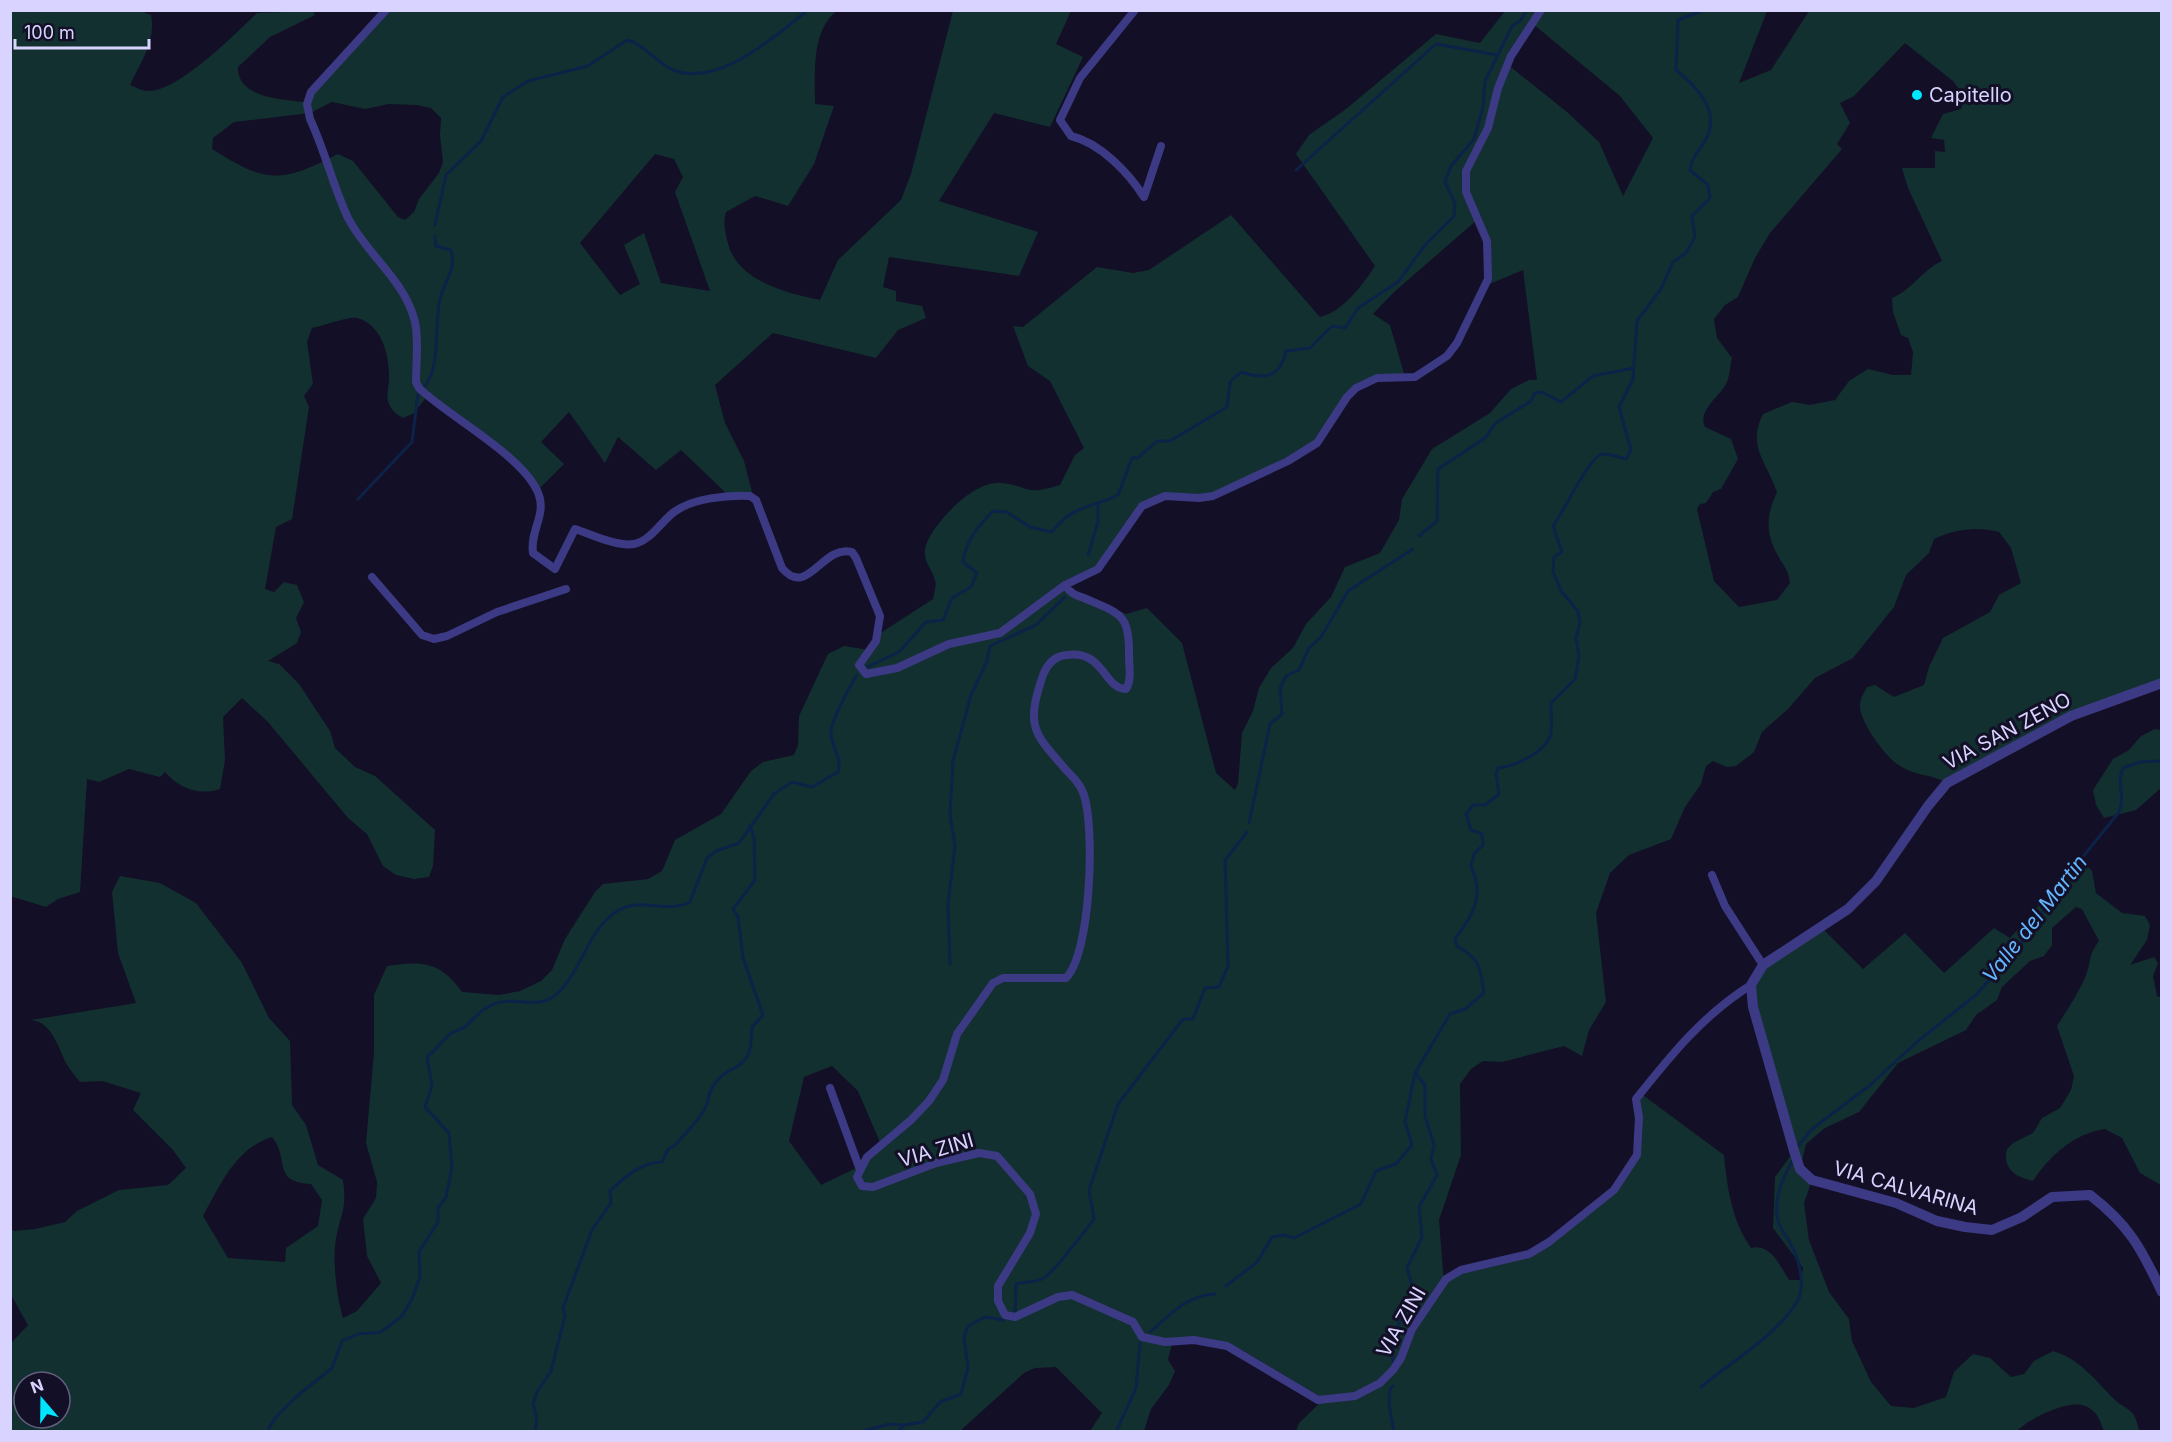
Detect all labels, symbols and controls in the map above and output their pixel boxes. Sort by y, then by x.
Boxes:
scale bar [15,12,148,50]
text: 100 m [24,22,75,43]
place label: Capitello [1929,83,2012,107]
marker: Capitello [1910,88,1924,102]
street label: VIA SAN ZENO [1939,687,2075,775]
water label: Valle del Martin [1977,850,2092,987]
street label: VIA ZINI [896,1128,976,1172]
street label: VIA CALVARINA [1831,1156,1982,1220]
street label: VIA ZINI [1371,1283,1431,1361]
north arrow [12,1370,72,1430]
text: N [28,1374,46,1397]

